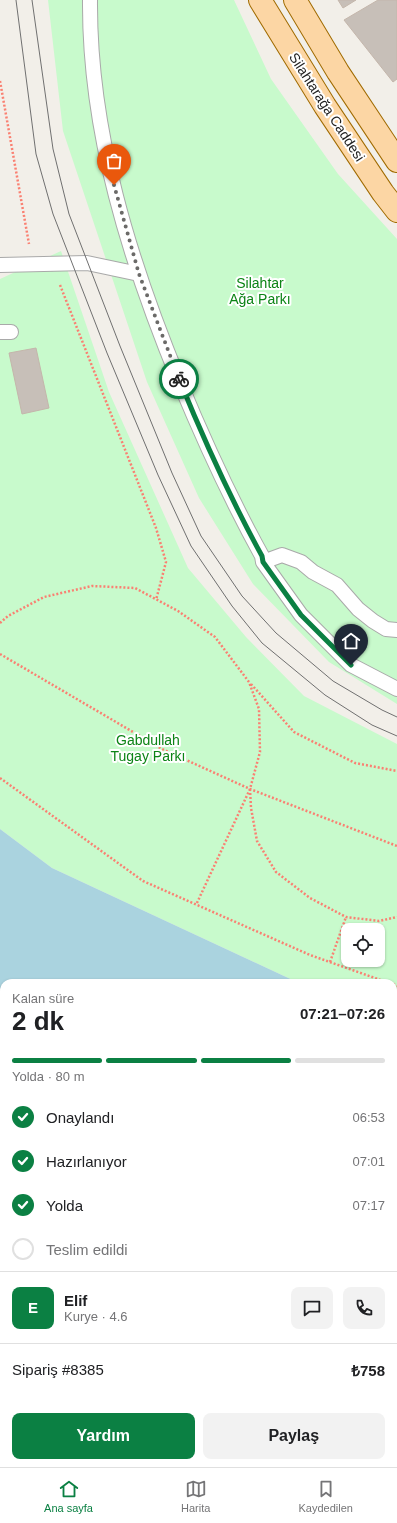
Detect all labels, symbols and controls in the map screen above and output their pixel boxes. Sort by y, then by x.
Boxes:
street label: Silahtarağa Caddesi [286,50,368,164]
pin [97,144,131,185]
icon: bag [103,150,125,172]
park label: Silahtar Ağa Parkı [229,275,291,307]
courier [159,359,199,399]
icon: bike [168,368,190,390]
pin [334,624,368,665]
icon: home [340,630,362,652]
park label: Gabdullah Tugay Parkı [111,732,185,764]
map controls [341,923,385,967]
button: locate [341,923,385,967]
text: Kalan süre [12,991,74,1006]
text: 07:21–07:26 [300,1005,385,1022]
text: 2 dk [12,1006,64,1036]
text: Yolda · 80 m [12,1069,85,1084]
icon: check [12,1106,34,1128]
text: Onaylandı [46,1109,114,1126]
text: 06:53 [352,1110,385,1125]
icon: check [12,1150,34,1172]
text: Hazırlanıyor [46,1153,127,1170]
text: 07:01 [352,1154,385,1169]
icon: check [12,1194,34,1216]
text: Yolda [46,1197,83,1214]
text: 07:17 [352,1198,385,1213]
text: Teslim edildi [46,1241,128,1258]
button: chat [291,1287,333,1329]
button: phone [343,1287,385,1329]
text: Elif [64,1292,87,1309]
text: E [28,1299,38,1316]
text: Kurye · 4.6 [64,1309,128,1324]
text: Sipariş #8385 [12,1361,104,1378]
text: ₺758 [351,1362,385,1379]
button: Yardım [12,1413,195,1459]
button: Paylaş [203,1413,385,1459]
tab: Ana sayfa [44,1478,93,1514]
tab: Harita [181,1478,210,1514]
tab: Kaydedilen [299,1478,353,1514]

